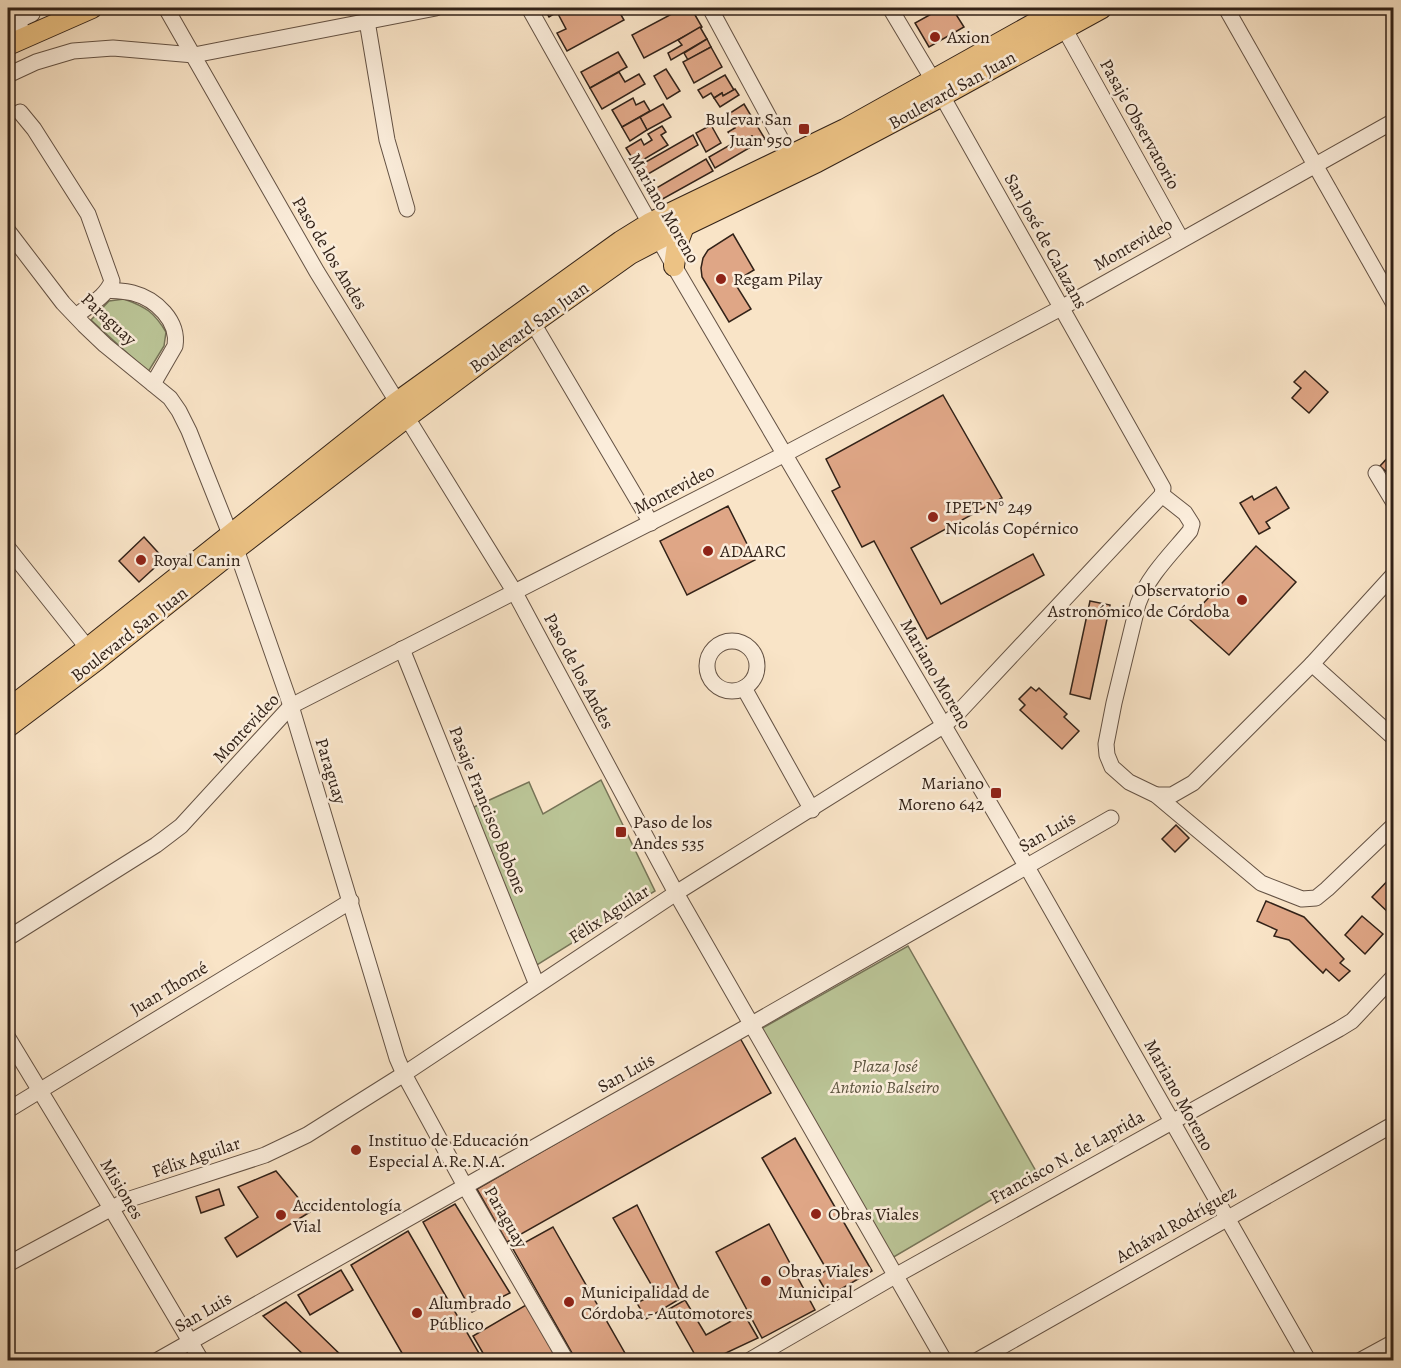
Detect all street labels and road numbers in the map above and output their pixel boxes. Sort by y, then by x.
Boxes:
street label: Boulevard San Juan [884,45,1020,135]
street label: Pasaje Observatorio [1094,54,1186,194]
street label: Mariano Moreno [623,148,705,268]
street label: San José de Calazans [999,169,1093,313]
street label: Paso de los Andes [287,192,373,314]
street label: Montevideo [1089,212,1177,276]
street label: Boulevard San Juan [464,275,594,378]
street label: Paraguay [76,287,143,352]
street label: Montevideo [630,458,718,520]
street label: Boulevard San Juan [66,581,192,687]
street label: Paso de los Andes [538,609,620,733]
street label: Mariano Moreno [895,614,977,734]
street label: Montevideo [207,688,285,768]
street label: Pasaje Francisco Bobone [443,723,533,897]
street label: Paraguay [310,735,353,808]
street label: San Luis [1014,806,1080,858]
street label: Félix Aguilar [564,879,654,949]
street label: Juan Thomé [126,955,212,1021]
street label: Mariano Moreno [1139,1035,1219,1155]
street label: San Luis [593,1047,659,1099]
street label: Francisco N. de Laprida [985,1104,1149,1209]
street label: Félix Aguilar [149,1131,244,1183]
street label: Misiones [95,1154,149,1224]
street label: Achával Rodríguez [1110,1180,1241,1269]
street label: Paraguay [479,1182,534,1253]
street label: San Luis [170,1286,236,1338]

